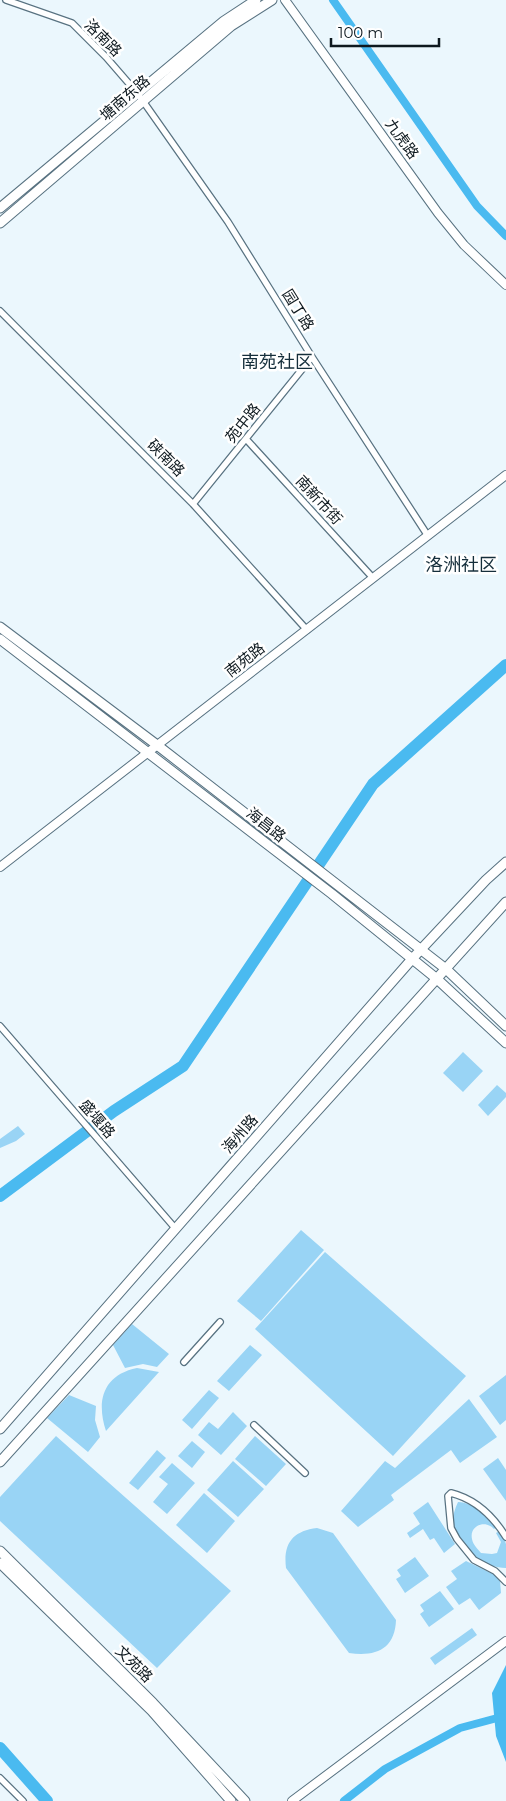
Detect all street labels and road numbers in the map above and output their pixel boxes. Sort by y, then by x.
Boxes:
street label: 洛南路 [81,15,126,60]
street label: 塘南东路 [96,71,154,124]
street label: 九虎路 [381,115,423,162]
street label: 园丁路 [278,286,318,334]
street label: 苑中路 [221,399,264,446]
street label: 硖南路 [144,435,189,480]
street label: 南新市街 [292,471,347,528]
street label: 南苑路 [221,638,268,681]
street label: 海昌路 [243,803,290,846]
street label: 盛堰路 [75,1095,119,1142]
street label: 海州路 [218,1110,262,1157]
street label: 文苑路 [112,1641,157,1686]

